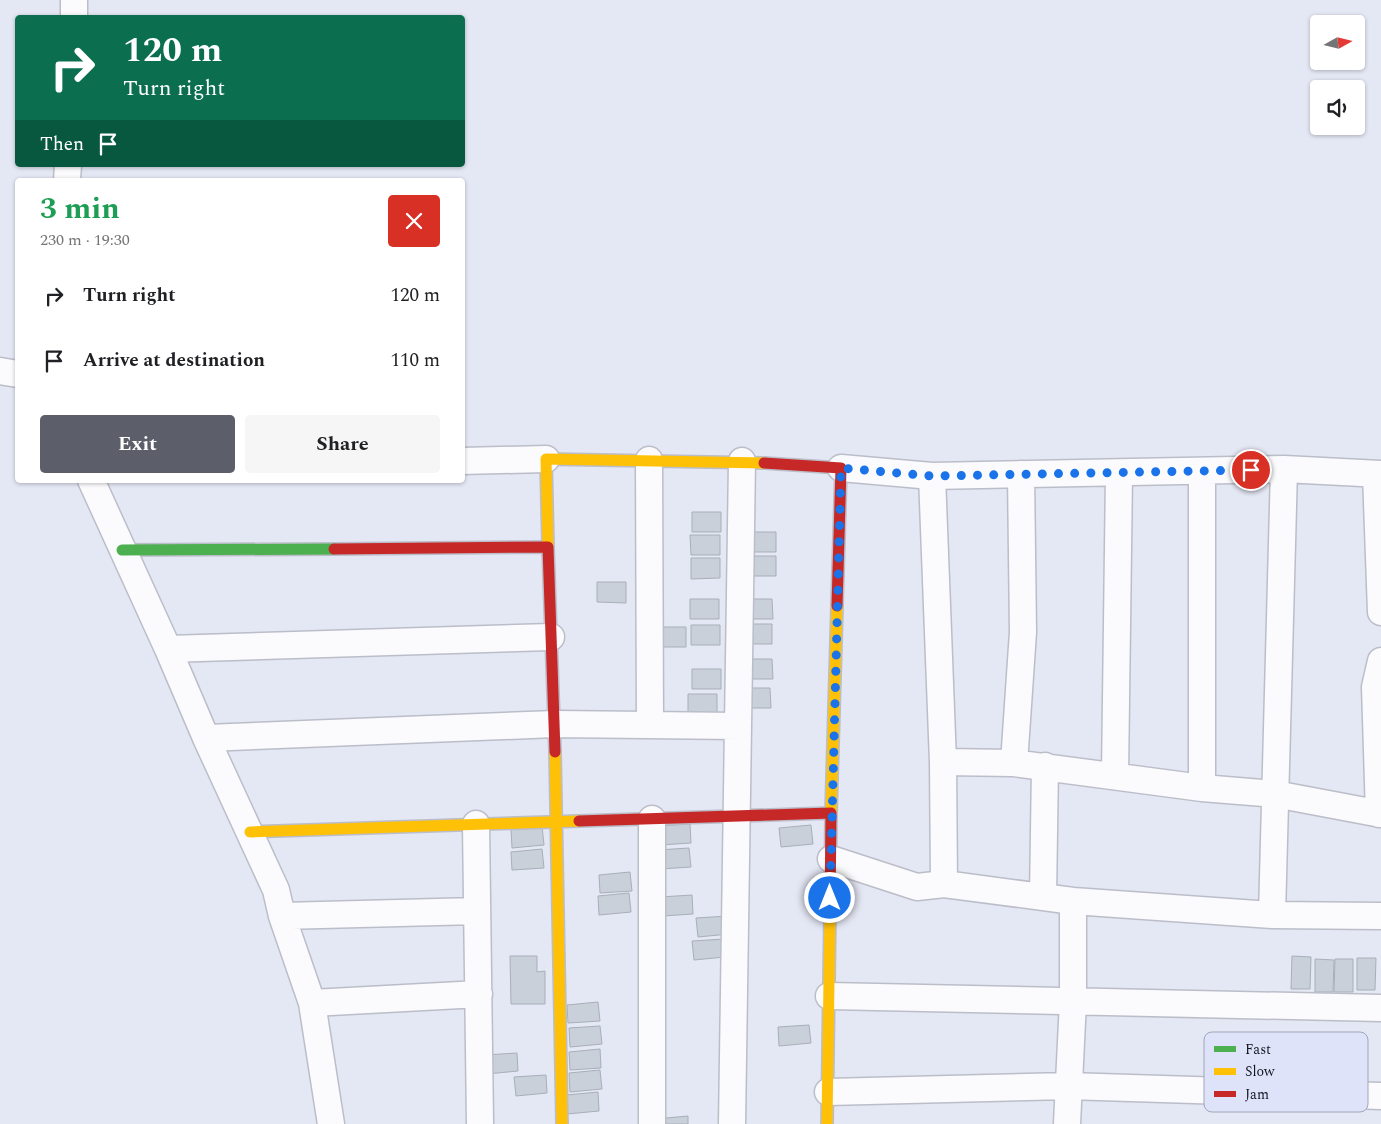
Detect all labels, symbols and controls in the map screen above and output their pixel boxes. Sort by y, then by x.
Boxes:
north arrow [1310,15,1365,70]
map controls [1310,15,1365,135]
text: 120 m [123,24,222,77]
icon: right [40,35,105,100]
text: Turn right [123,72,225,105]
button: sound [1310,80,1365,135]
text: Then [40,130,84,159]
icon: arrive [94,130,122,158]
text: 3 min [40,186,120,232]
button: close [388,195,440,247]
text: 230 m · 19:30 [40,228,130,252]
text: Turn right [83,281,176,310]
text: 120 m [390,281,440,310]
icon: right [40,282,68,310]
text: Arrive at destination [83,346,265,375]
text: 110 m [390,346,440,375]
icon: arrive [40,347,68,375]
button: Exit [40,415,235,473]
button: Share [245,415,440,473]
pin [1230,449,1272,491]
icon: arrive [1237,456,1265,484]
position arrow [803,871,855,923]
legend [1204,1032,1368,1112]
text: Fast [1245,1039,1271,1060]
text: Slow [1245,1061,1275,1082]
text: Jam [1245,1084,1269,1105]

